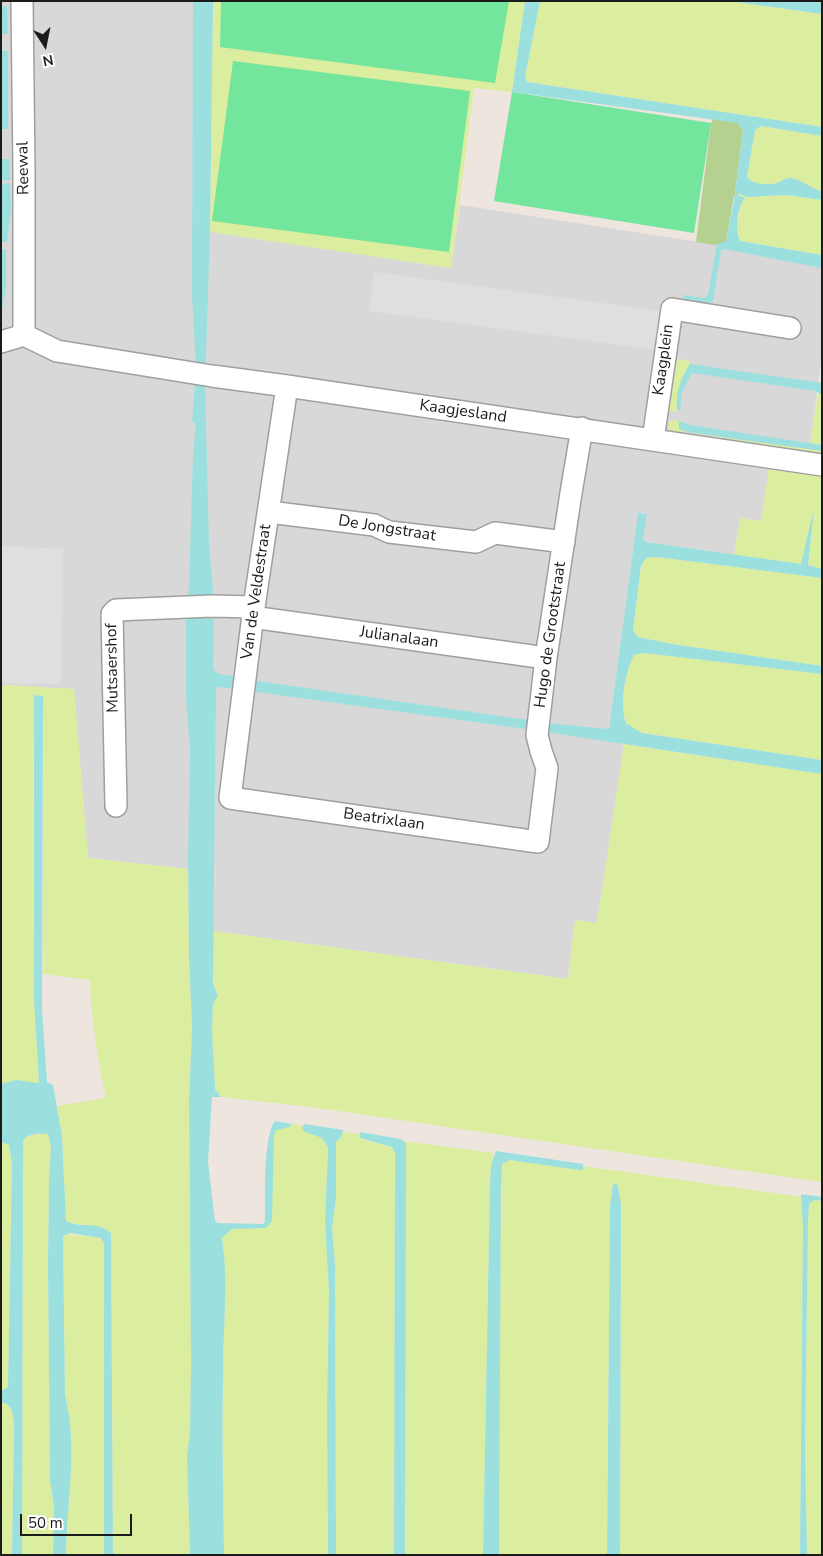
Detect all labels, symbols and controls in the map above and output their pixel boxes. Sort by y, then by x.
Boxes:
north arrow [20,20,70,70]
text: N [41,50,55,71]
street label: Reewal [14,141,34,195]
street label: Kaagplein [650,323,678,397]
street label: Kaagjesland [418,396,508,428]
street label: De Jongstraat [337,512,437,546]
street label: Van de Veldestraat [238,523,276,661]
street label: Hugo de Grootstraat [531,561,571,709]
street label: Mutsaershof [103,623,123,713]
street label: Julianalaan [358,623,440,653]
street label: Beatrixlaan [342,805,426,835]
scale bar [22,1504,135,1536]
text: 50 m [28,1513,63,1533]

